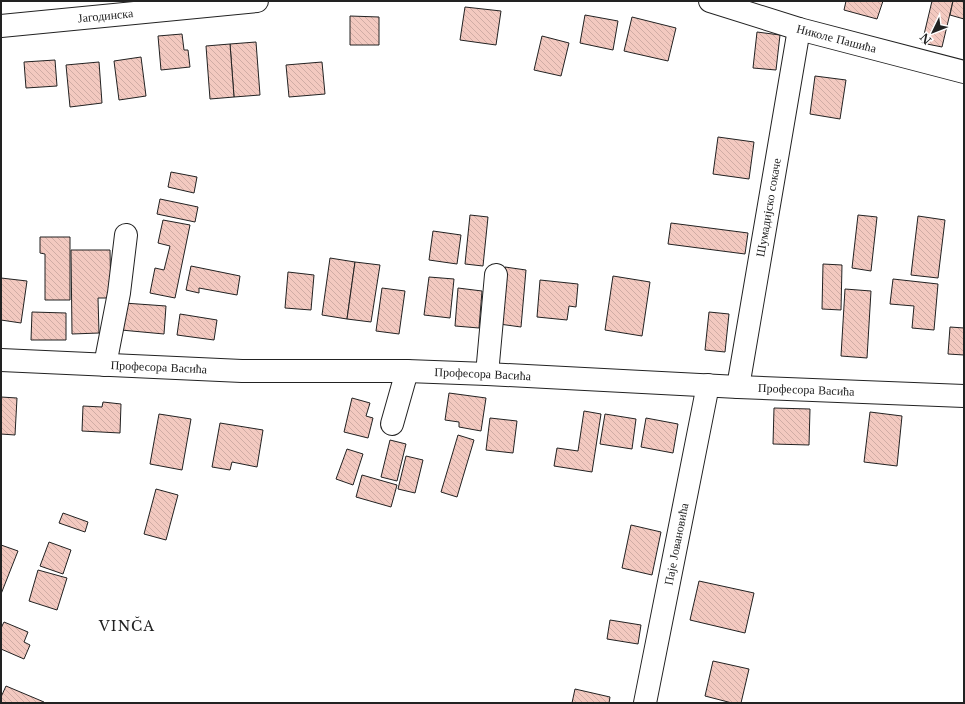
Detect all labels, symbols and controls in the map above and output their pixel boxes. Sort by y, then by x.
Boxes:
street label: Јагодинска [77,5,134,25]
north arrow [913,12,953,52]
street label: Николе Пашића [795,21,879,56]
text: N [917,30,934,47]
street label: Шумадијско сокаче [752,157,784,258]
street label: Професора Васића [110,357,208,376]
street label: Професора Васића [434,364,532,383]
street label: Професора Васића [758,380,856,399]
street label: Паје Јовановића [661,501,692,586]
district label: VINČA [98,616,155,635]

